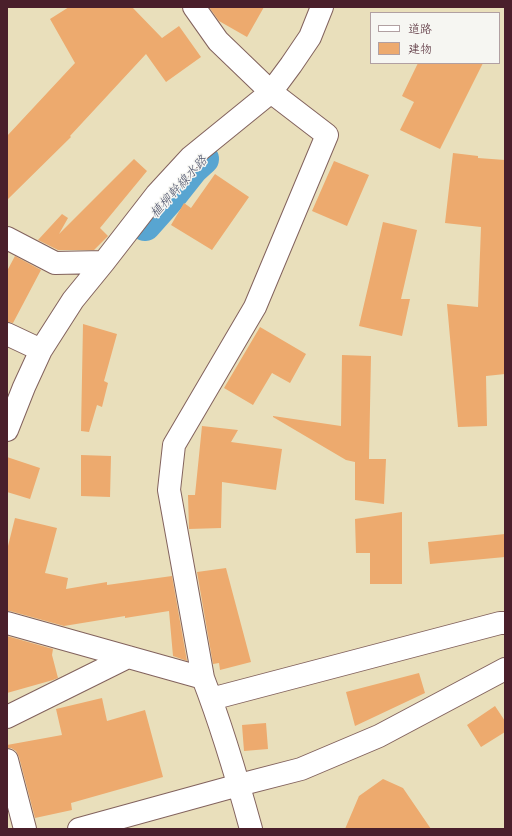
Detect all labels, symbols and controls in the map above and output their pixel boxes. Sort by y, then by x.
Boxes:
legend [370,12,500,64]
text: 道路 [408,19,432,37]
text: 建物 [408,39,432,57]
water label: 植柳幹線水路 [147,153,211,221]

